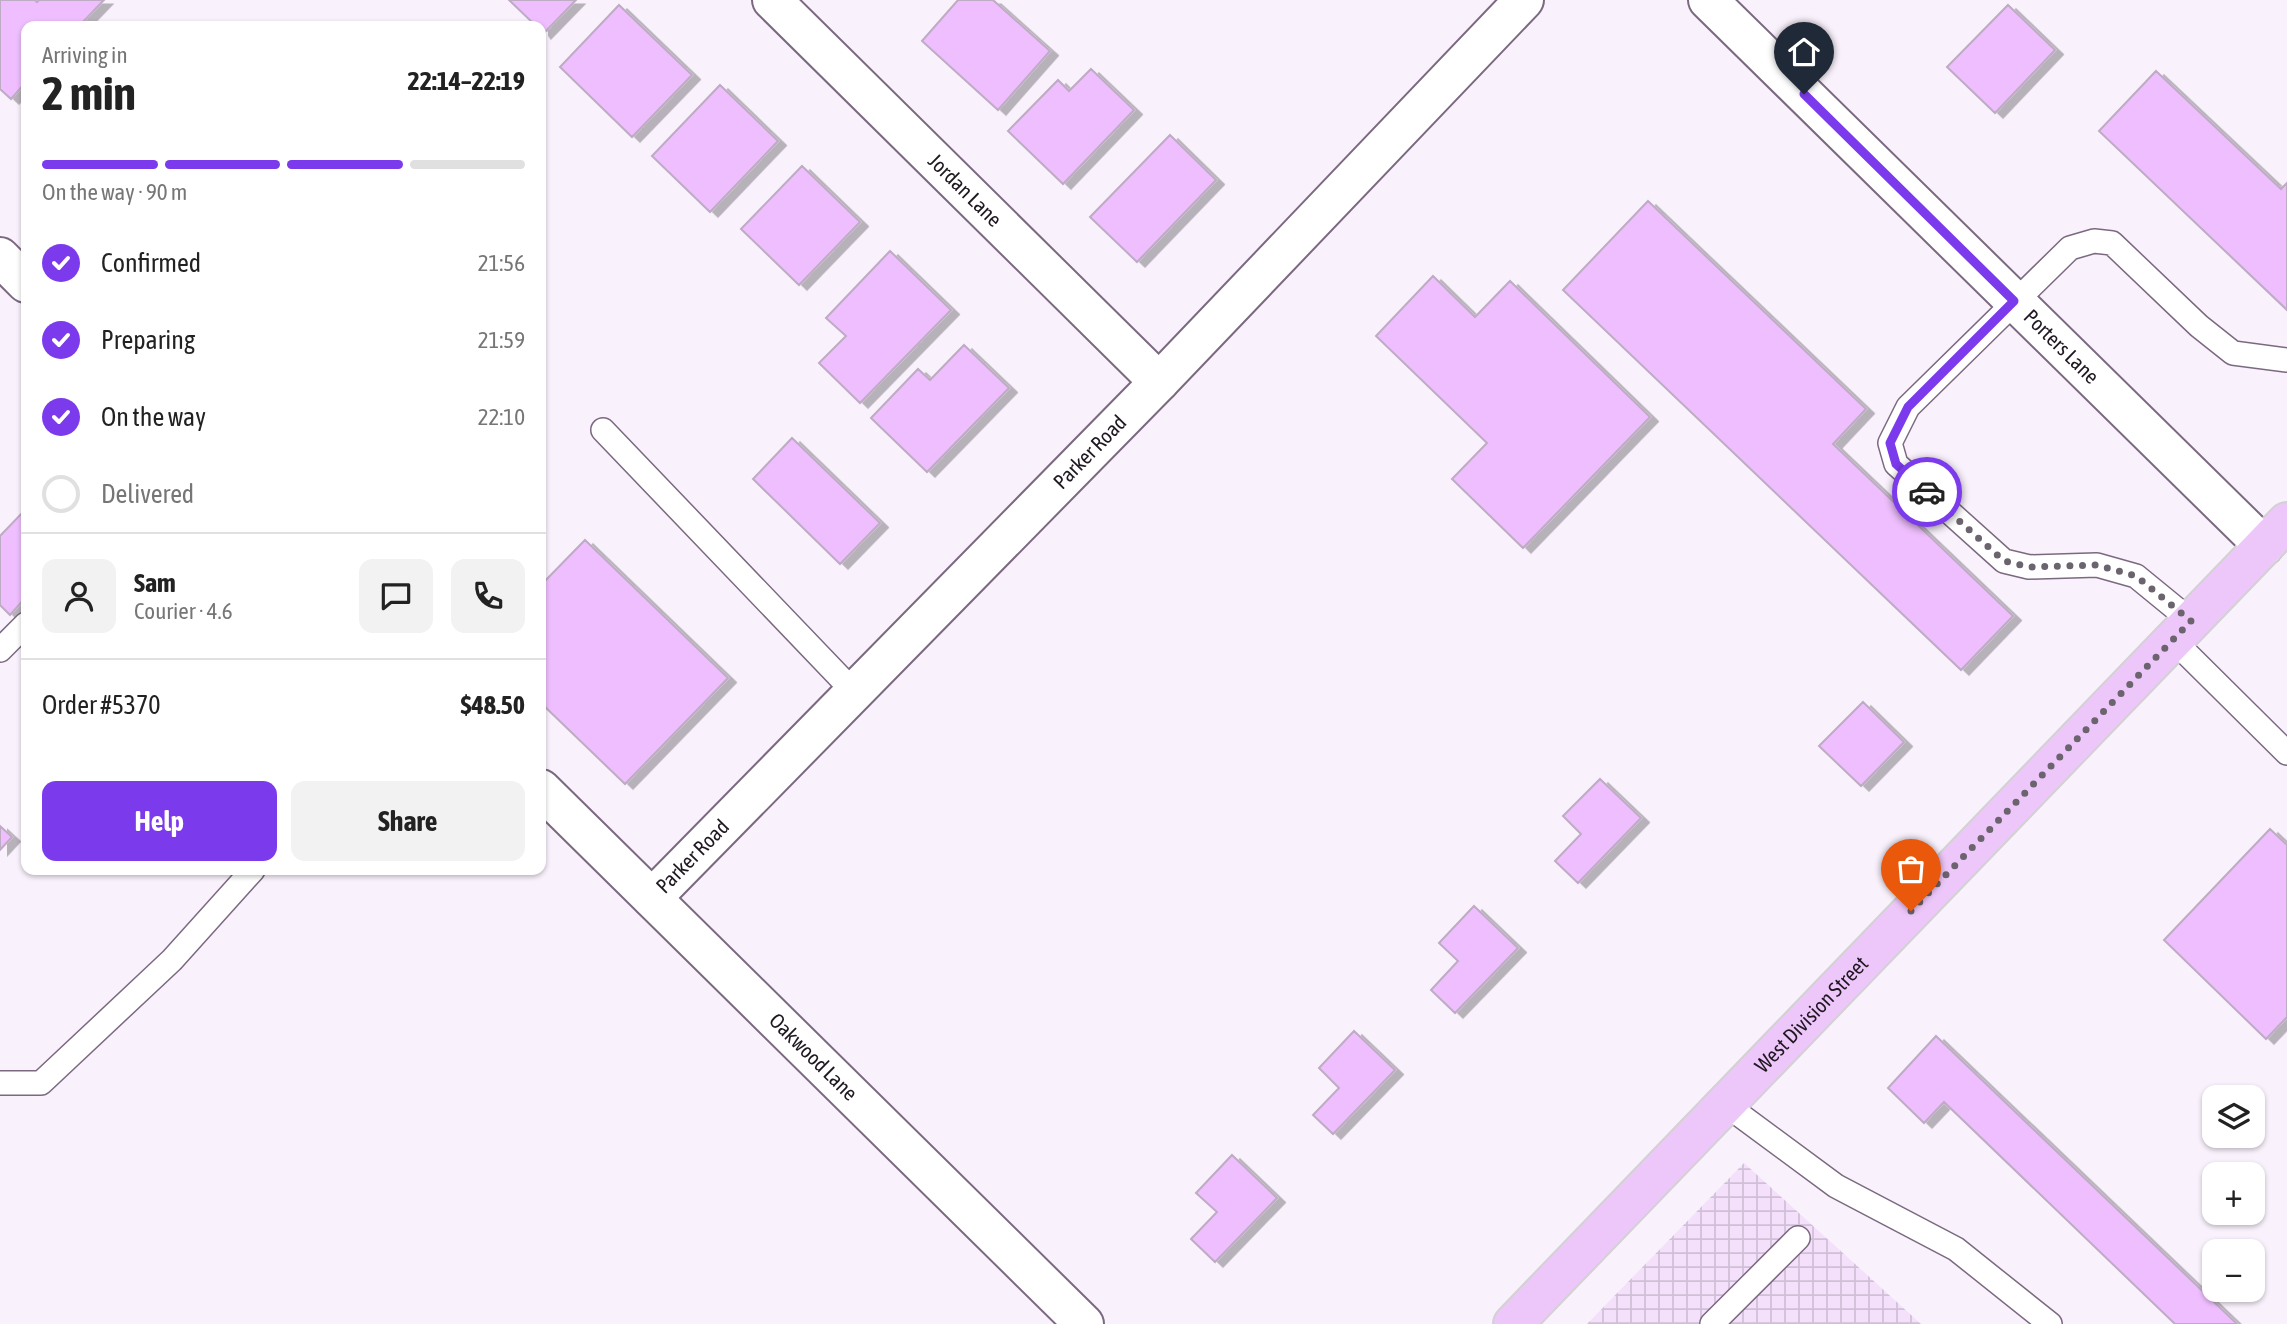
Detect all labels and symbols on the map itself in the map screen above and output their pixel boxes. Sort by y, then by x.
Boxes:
pin [1774,22,1834,94]
street label: Jordan Lane [924,148,1007,231]
street label: Porters Lane [2019,304,2104,388]
street label: Parker Road [1048,410,1131,493]
courier [1892,457,1962,527]
street label: Parker Road [651,814,733,898]
pin [1881,839,1941,911]
street label: West Division Street [1749,951,1872,1077]
street label: Oakwood Lane [765,1008,863,1105]

